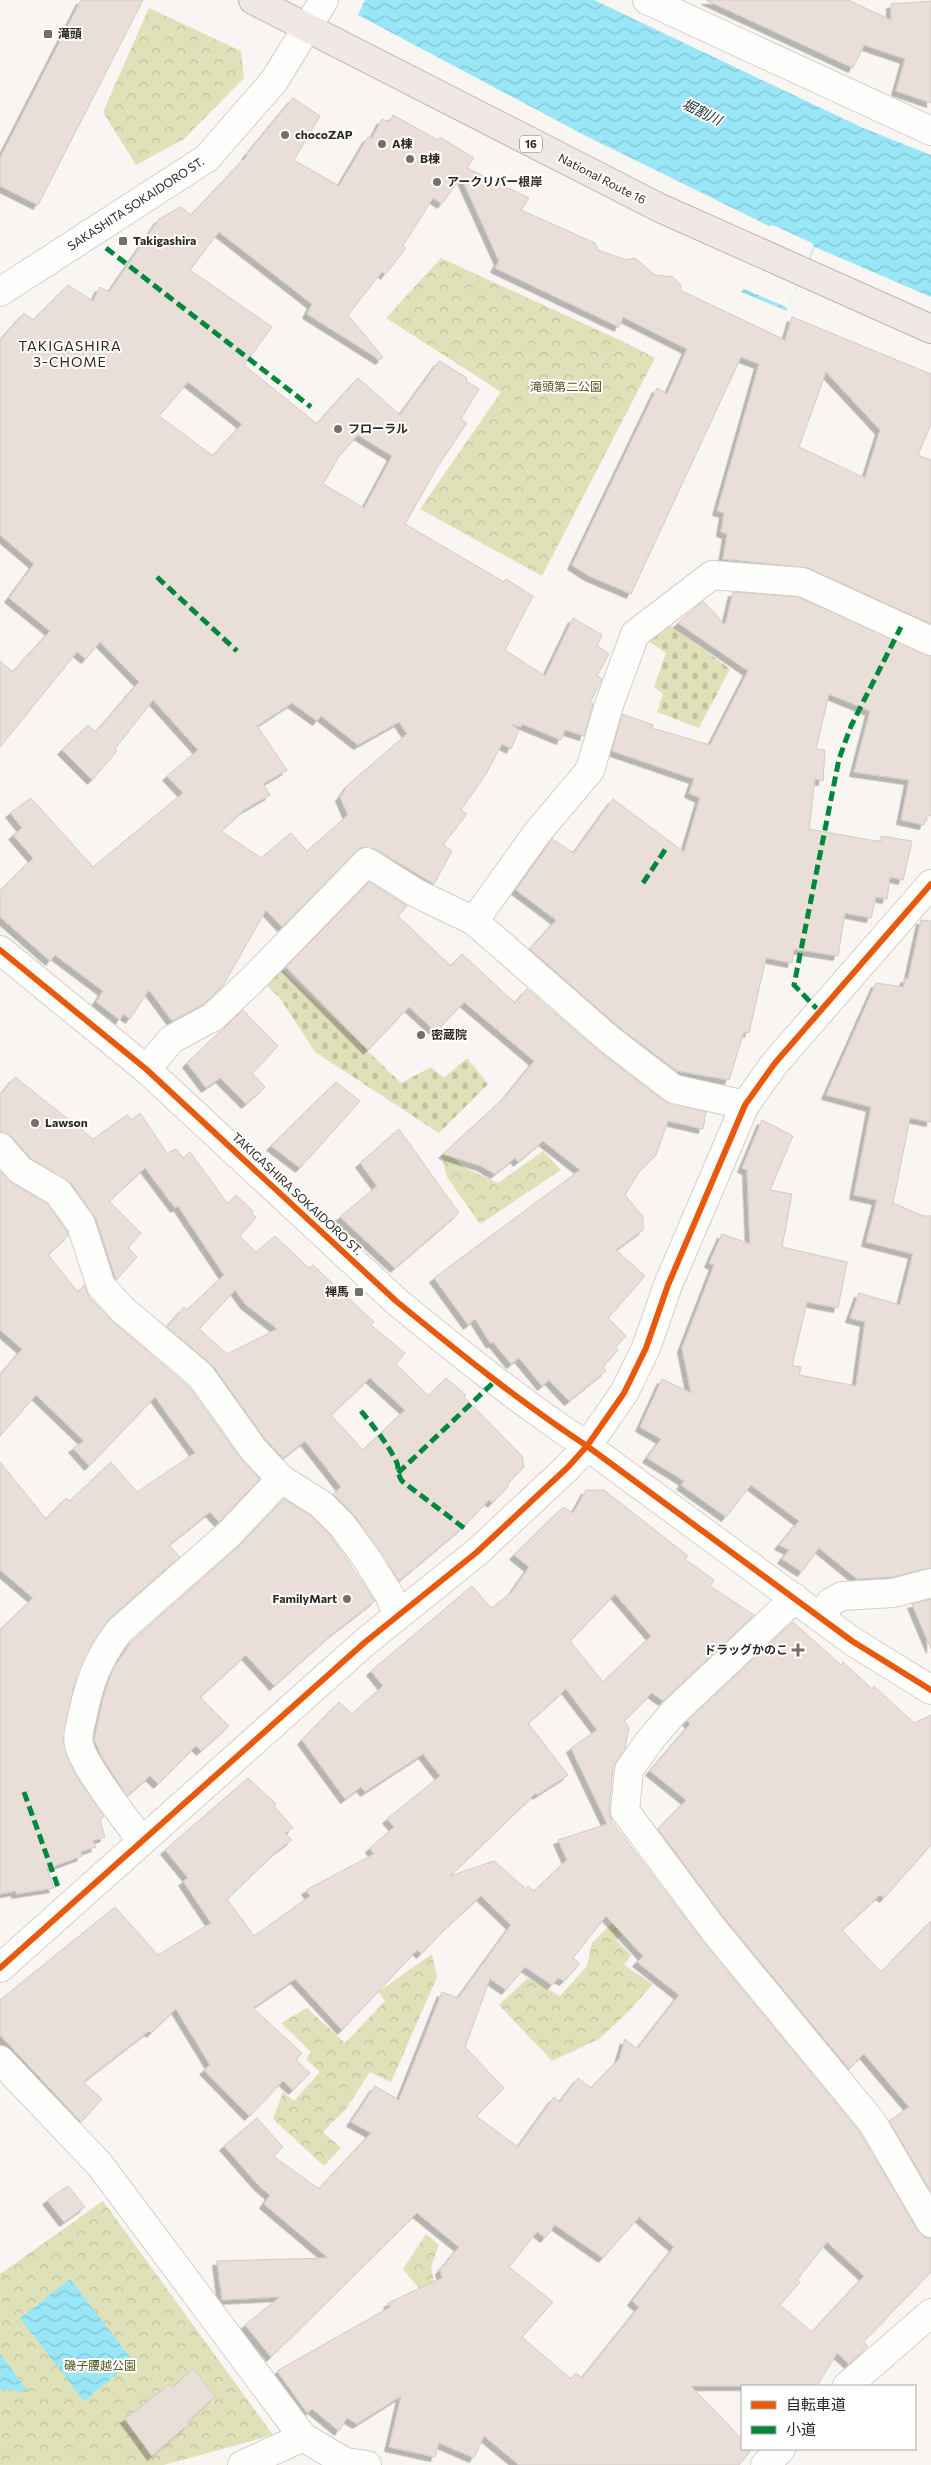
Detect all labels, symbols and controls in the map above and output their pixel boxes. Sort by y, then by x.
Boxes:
place label: 滝頭 [58,26,82,40]
marker: 滝頭 [42,28,54,40]
water label: 堀割川 [680,95,727,129]
place label: chocoZAP [295,127,353,141]
marker: chocoZAP [279,129,291,141]
place label: A棟 [392,136,413,150]
road number: 16 [520,136,542,152]
marker: A棟 [376,138,388,150]
street label: National Route 16 [556,150,649,206]
place label: B棟 [420,151,440,165]
marker: B棟 [404,153,416,165]
street label: SAKASHITA SOKAIDORO ST. [65,154,206,253]
place label: アークリバー根岸 [447,174,542,188]
marker: アークリバー根岸 [431,176,443,188]
place label: Takigashira [133,233,196,247]
marker: Takigashira [117,235,129,247]
district label: TAKIGASHIRA 3-CHOME [18,337,122,370]
park label: 滝頭第二公園 [530,379,602,393]
place label: フローラル [348,421,408,435]
marker: フローラル [332,423,344,435]
place label: 密蔵院 [431,1027,467,1041]
marker: 密蔵院 [415,1029,427,1041]
place label: Lawson [45,1115,88,1129]
marker: Lawson [29,1117,41,1129]
street label: TAKIGASHIRA SOKAIDORO ST. [230,1129,366,1258]
place label: 禅馬 [325,1284,349,1298]
marker: 禅馬 [353,1286,365,1298]
place label: FamilyMart [273,1591,337,1605]
marker: FamilyMart [341,1593,353,1605]
place label: ドラッグかのこ [704,1642,788,1656]
marker: ドラッグかのこ [792,1644,804,1656]
park label: 磯子腰越公園 [64,2358,136,2372]
legend [741,2385,916,2450]
text: 自転車道 [786,2395,846,2413]
text: 小道 [786,2420,816,2438]

